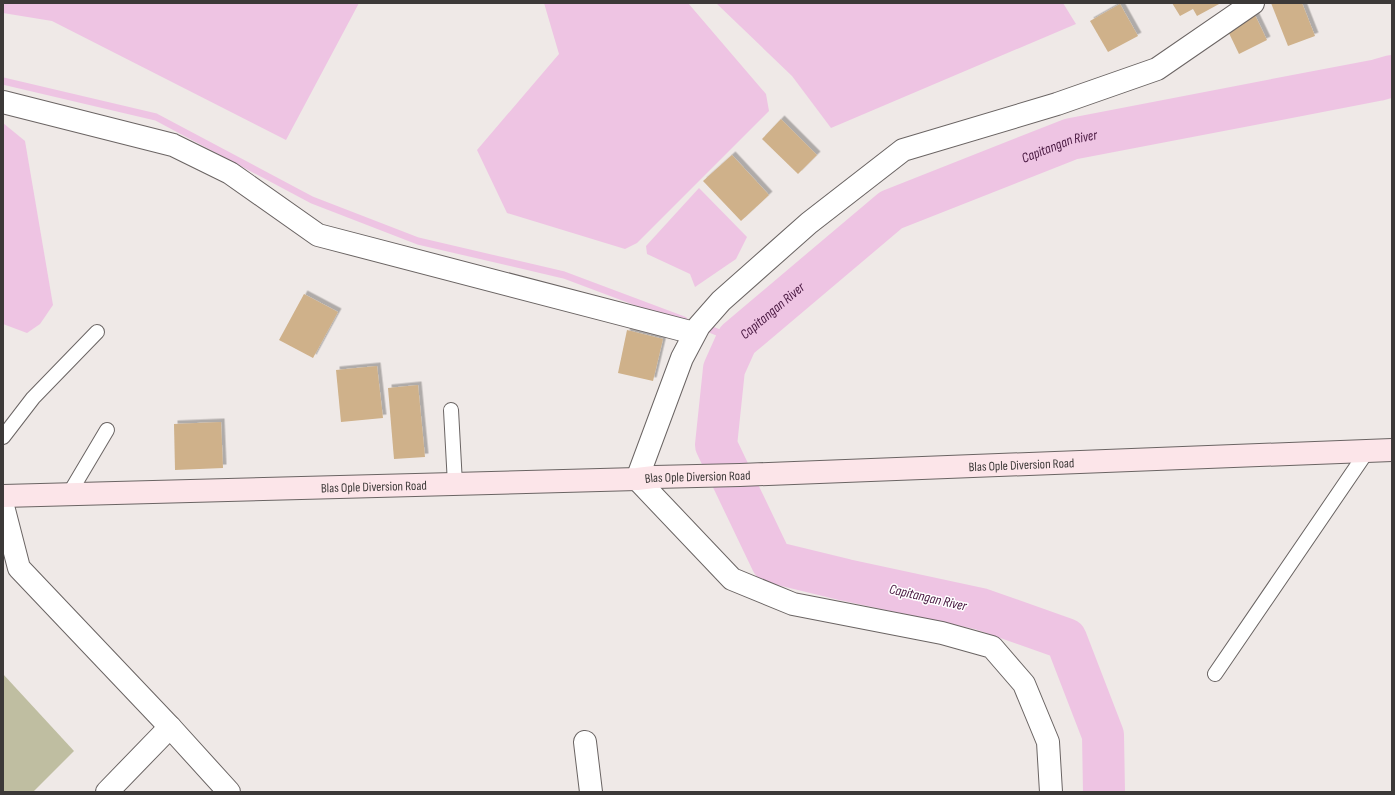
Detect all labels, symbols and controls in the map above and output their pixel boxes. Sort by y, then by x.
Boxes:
water label: Capitangan River [1019,126,1100,167]
water label: Capitangan River [737,278,809,343]
street label: Blas Ople Diversion Road [968,455,1075,475]
street label: Blas Ople Diversion Road [644,468,751,487]
street label: Blas Ople Diversion Road [321,478,427,496]
water label: Capitangan River [888,580,969,615]

